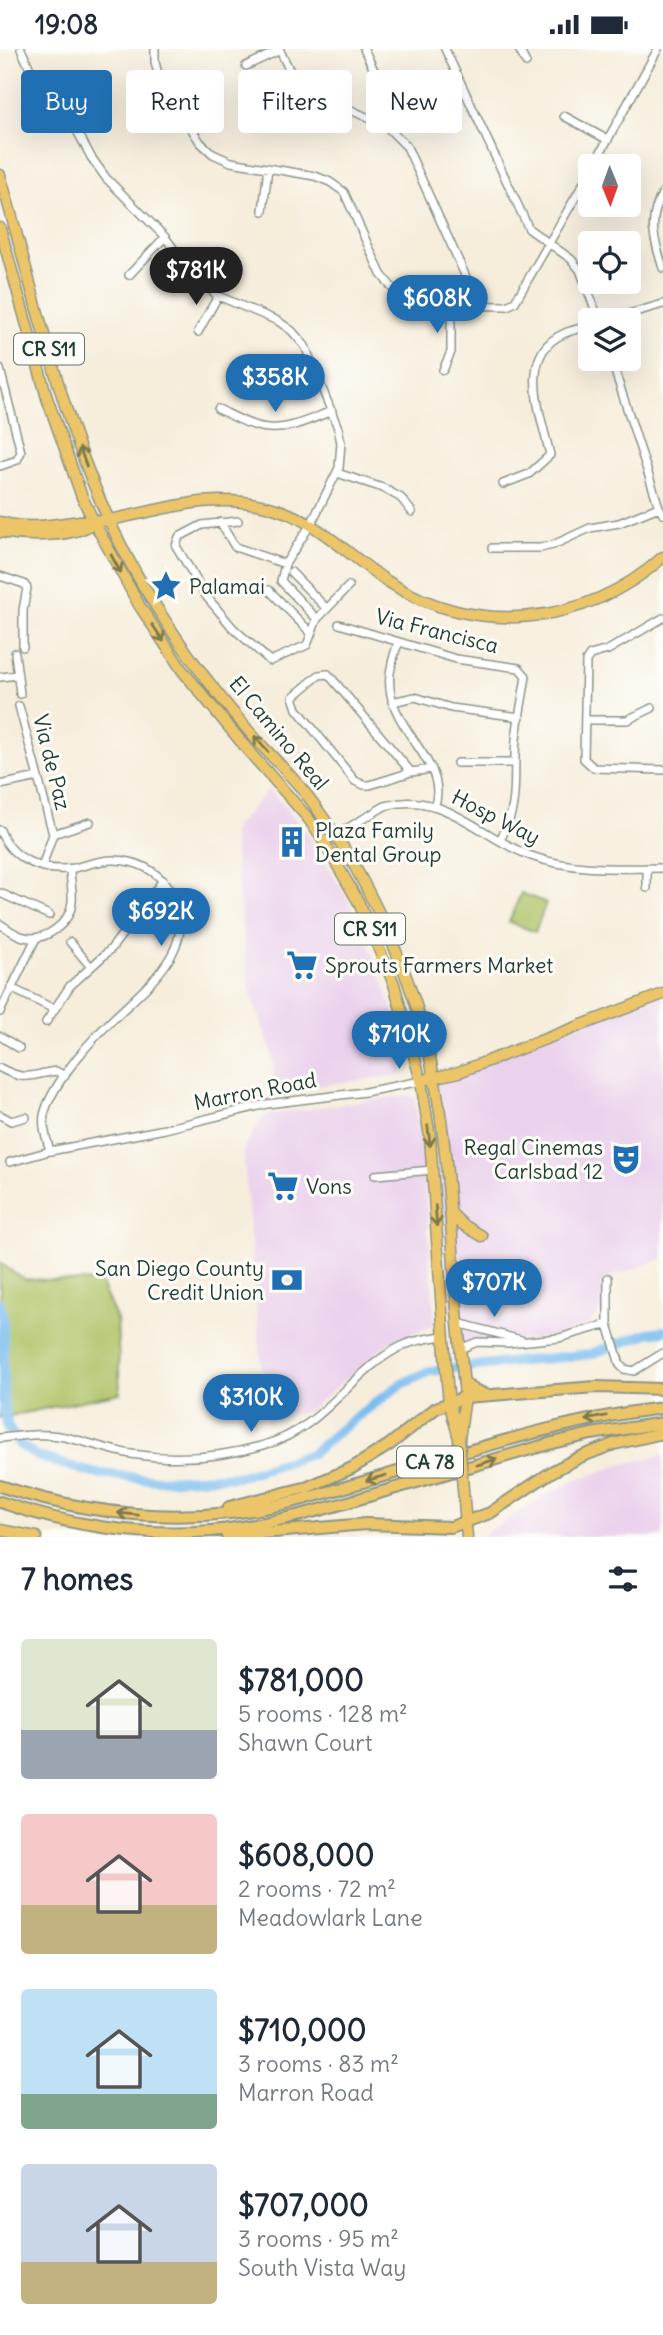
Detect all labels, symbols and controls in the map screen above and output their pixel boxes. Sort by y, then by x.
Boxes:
text: 19:08 [35,8,98,41]
chip: Buy [21,70,112,133]
chip: Rent [126,70,224,133]
chip: Filters [238,70,352,133]
chip: New [366,70,462,133]
north arrow [578,154,640,217]
map controls [578,154,641,371]
button: locate [578,231,641,294]
pin: $781K [147,247,245,307]
text: $781K [166,255,226,284]
pin: $608K [388,275,486,335]
text: $608K [403,283,471,312]
button: layers [578,308,641,371]
road number: CR S11 [14,333,84,365]
pin: $358K [226,355,324,414]
text: $358K [242,362,308,391]
one-way arrow [76,447,88,469]
one-way arrow [109,553,123,574]
place icon: Palamai [149,569,183,603]
place label: Palamai [189,573,265,600]
street label: Via Francisca [373,603,501,659]
one-way arrow [151,623,165,643]
street label: El Camino Real [223,670,335,796]
street label: Via de Paz [27,711,77,813]
one-way arrow [253,735,269,753]
street label: Hosp Way [447,783,545,851]
place label: Plaza Family Dental Group [315,817,442,868]
building icon: Plaza Family Dental Group [275,825,309,859]
pin: $692K [112,888,210,948]
text: $692K [128,896,194,925]
road number: CR S11 [335,913,405,944]
supermarket icon: Sprouts Farmers Market [285,948,319,982]
place label: Sprouts Farmers Market [325,952,553,979]
pin: $710K [350,1011,448,1071]
text: $710K [368,1019,430,1048]
street label: Marron Road [192,1066,318,1116]
one-way arrow [423,1124,436,1147]
place label: Regal Cinemas Carlsbad 12 [463,1134,603,1185]
theatre icon: Regal Cinemas Carlsbad 12 [609,1142,643,1176]
supermarket icon: Vons [266,1169,300,1203]
place label: Vons [306,1173,352,1200]
one-way arrow [430,1204,443,1227]
place label: San Diego County Credit Union [95,1255,264,1306]
pin: $707K [445,1259,543,1319]
bank icon: San Diego County Credit Union [270,1263,304,1297]
text: $707K [462,1267,526,1296]
pin: $310K [202,1375,300,1434]
text: $310K [219,1382,283,1411]
one-way arrow [585,1412,608,1425]
road number: CA 78 [397,1447,463,1477]
one-way arrow [475,1454,497,1467]
one-way arrow [365,1472,388,1485]
one-way arrow [118,1507,140,1520]
text: 7 homes [21,1560,133,1598]
icon: filters [604,1560,642,1598]
text: $781,000 [238,1661,364,1699]
icon: home [77,1667,161,1751]
text: 5 rooms · 128 m² [238,1699,408,1728]
text: Shawn Court [238,1728,372,1757]
text: $608,000 [238,1836,374,1874]
icon: home [77,1842,161,1926]
text: 2 rooms · 72 m² [238,1874,396,1903]
text: Meadowlark Lane [238,1903,423,1932]
text: $710,000 [238,2011,367,2049]
icon: home [77,2017,161,2101]
text: 3 rooms · 83 m² [238,2049,399,2078]
text: Marron Road [238,2078,374,2107]
text: $707,000 [238,2186,369,2224]
icon: home [77,2192,161,2276]
text: 3 rooms · 95 m² [238,2224,399,2253]
text: South Vista Way [238,2253,406,2282]

